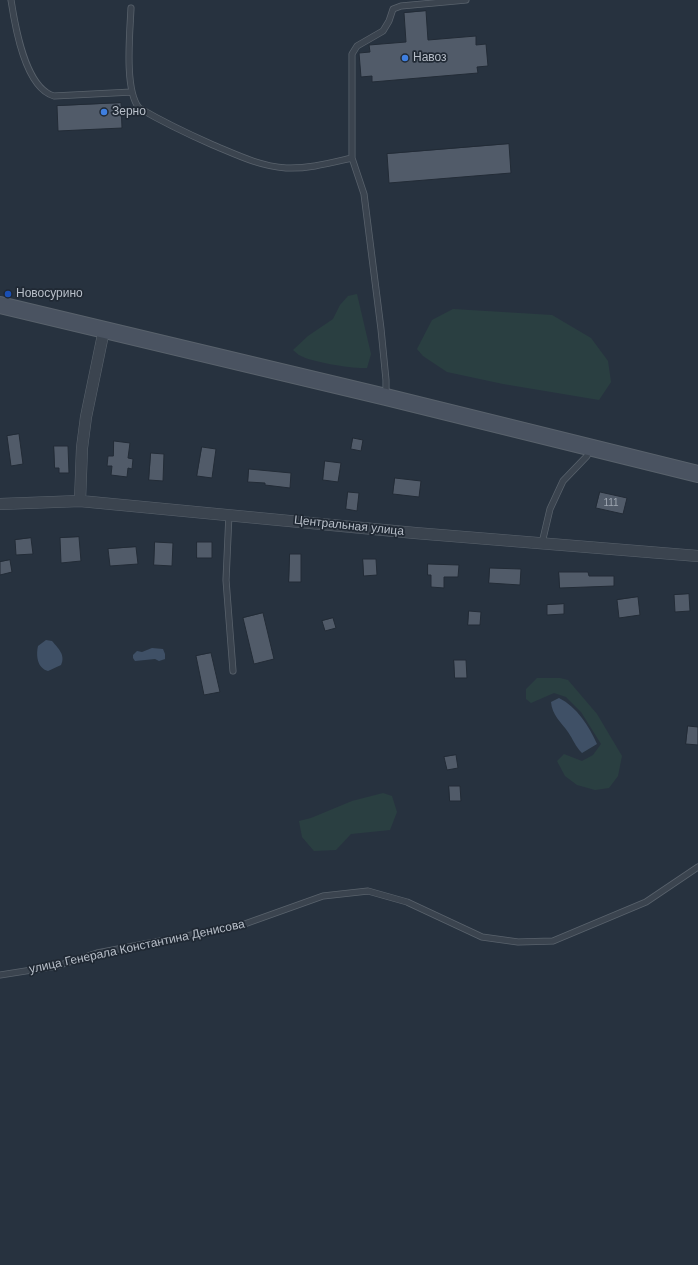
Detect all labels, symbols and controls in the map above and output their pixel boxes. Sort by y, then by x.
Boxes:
place label: Навоз [413,51,447,65]
marker: Навоз [400,53,410,63]
place label: Зерно [112,105,146,119]
marker: Зерно [99,107,109,117]
place label: Новосурино [16,287,83,301]
marker: Новосурино [3,289,13,299]
house number: 111 [603,497,619,509]
street label: Центральная улица [293,513,405,539]
street label: улица Генерала Константина Денисова [28,917,246,977]

